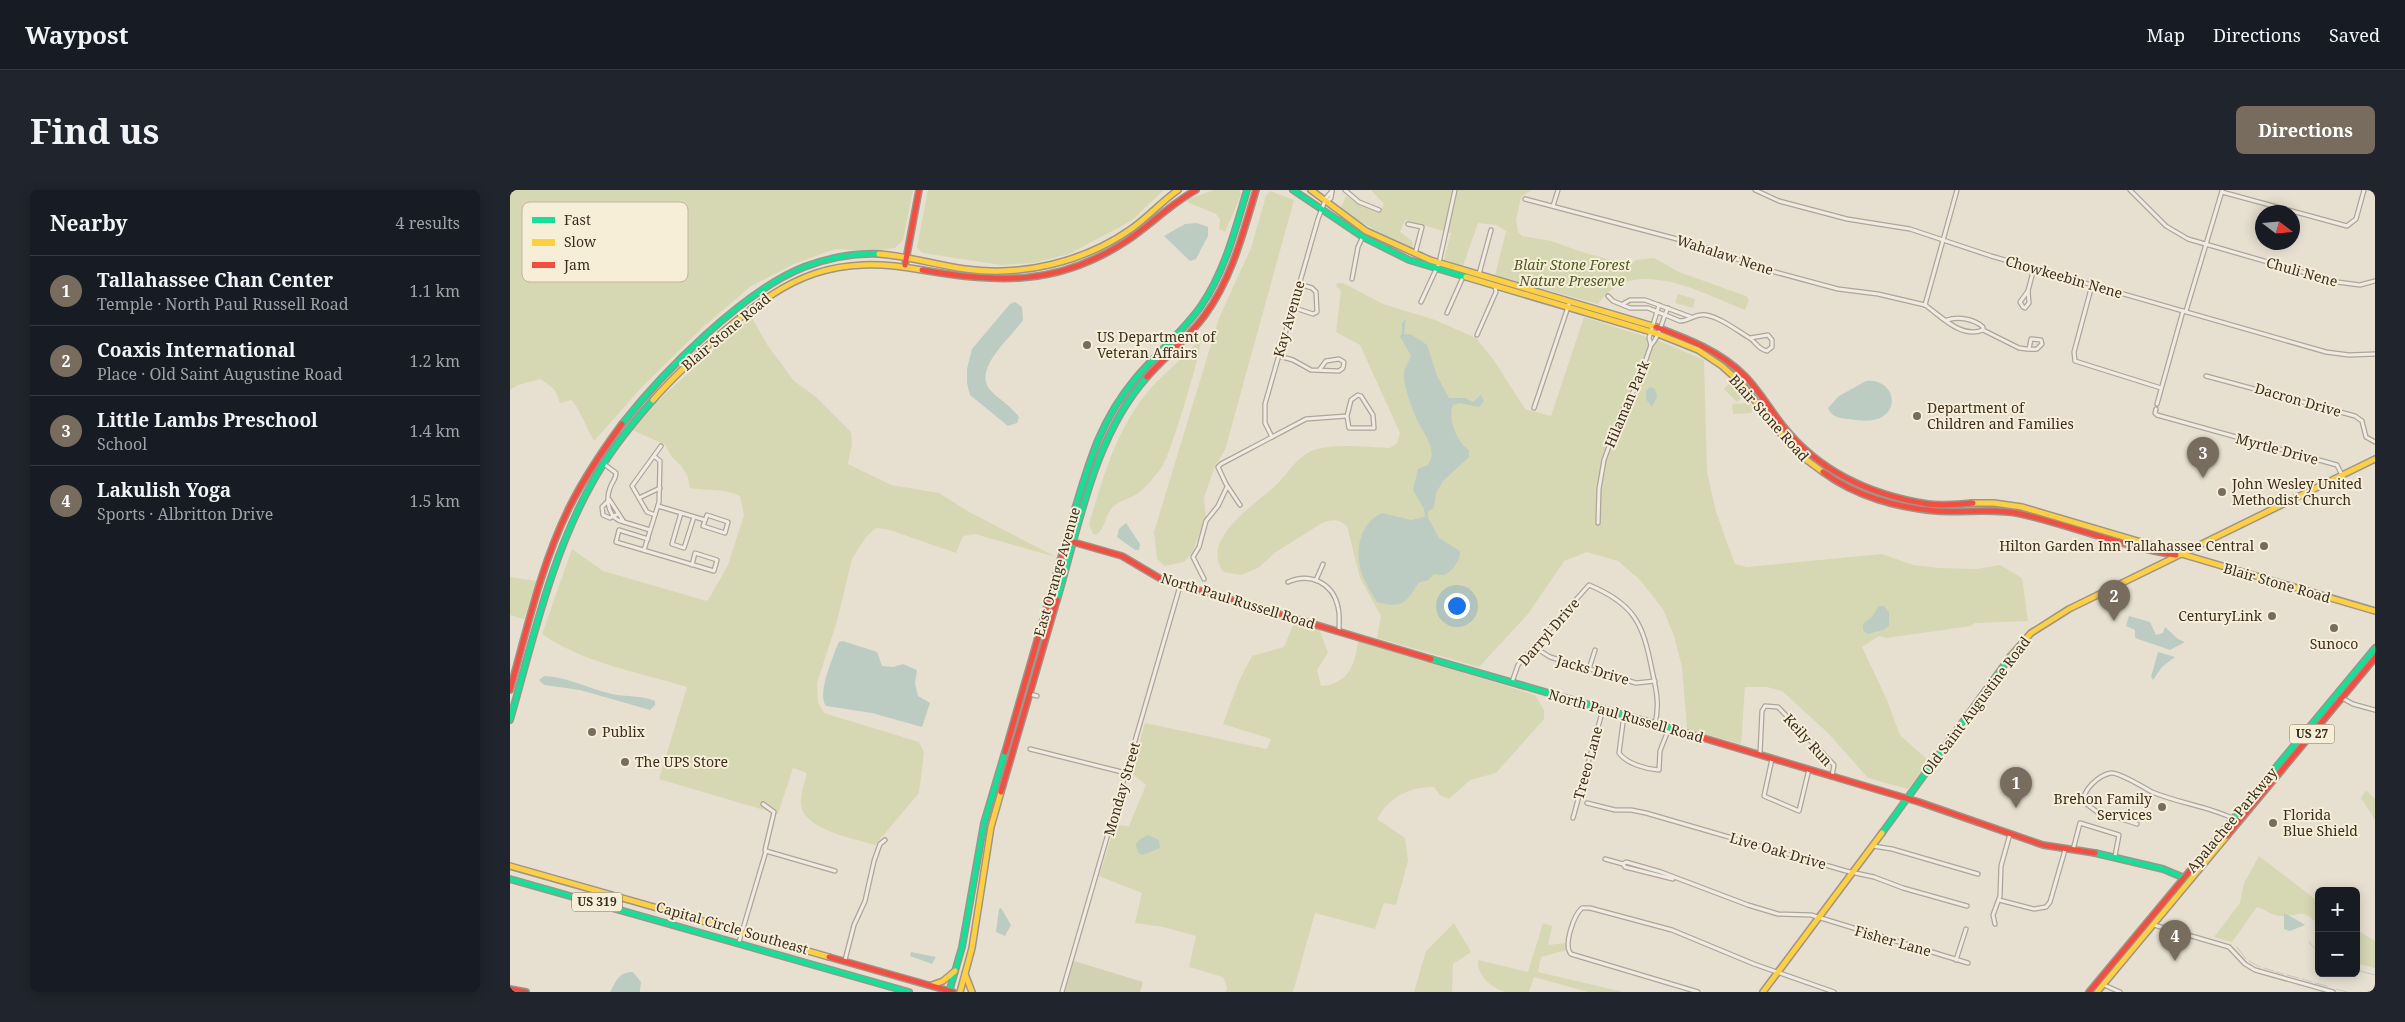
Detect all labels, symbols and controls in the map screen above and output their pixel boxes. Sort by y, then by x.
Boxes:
text: Waypost [25,18,128,51]
text: Map [2147,23,2185,47]
text: Directions [2213,23,2301,47]
text: Saved [2329,23,2380,47]
button: Directions [2236,106,2375,154]
text: Find us [30,107,159,154]
legend [522,202,688,282]
north arrow [2255,205,2300,250]
text: Nearby [50,209,128,237]
text: Fast [564,210,591,229]
text: 4 results [396,212,460,234]
street label: Wahalaw Nene [1674,230,1776,279]
text: Slow [564,232,597,251]
street label: Chowkeebin Nene [2003,251,2125,302]
street label: Chuli Nene [2264,252,2340,291]
text: Jam [563,255,590,274]
park label: Blair Stone Forest Nature Preserve [1513,255,1631,290]
text: Tallahassee Chan Center [97,267,333,293]
street label: Kay Avenue [1268,278,1309,359]
text: 1 [61,280,71,302]
text: 1.1 km [409,280,460,302]
street label: Blair Stone Road [677,289,774,374]
text: Temple · North Paul Russell Road [97,293,349,315]
place label: US Department of Veteran Affairs [1097,327,1217,362]
text: Coaxis International [97,337,296,363]
marker: US Department of Veteran Affairs [1081,339,1093,351]
text: 2 [61,350,71,372]
text: 1.2 km [409,350,460,372]
street label: Hilaman Park [1600,357,1654,450]
text: Place · Old Saint Augustine Road [97,363,343,385]
street label: Blair Stone Road [1725,370,1814,465]
street label: Dacron Drive [2253,378,2344,421]
place label: Department of Children and Families [1927,398,2074,433]
text: Little Lambs Preschool [97,407,318,433]
marker: Department of Children and Families [1911,410,1923,422]
text: 3 [61,420,71,442]
text: 1.4 km [409,420,460,442]
street label: Myrtle Drive [2234,428,2321,469]
text: School [97,433,147,455]
pin: 3 [2187,437,2219,478]
place label: John Wesley United Methodist Church [2231,474,2363,509]
text: Lakulish Yoga [97,477,231,503]
marker: John Wesley United Methodist Church [2216,486,2228,498]
text: 4 [61,490,71,512]
text: 1.5 km [409,490,460,512]
text: Sports · Albritton Drive [97,503,273,525]
street label: East Orange Avenue [1029,505,1084,639]
place label: Hilton Garden Inn Tallahassee Central [1999,536,2255,555]
marker: Hilton Garden Inn Tallahassee Central [2258,540,2270,552]
street label: Blair Stone Road [2221,558,2333,607]
street label: North Paul Russell Road [1159,568,1318,633]
pin: 2 [2098,580,2130,621]
your location [1444,593,1470,619]
street label: Darryl Drive [1514,594,1583,670]
place label: CenturyLink [2178,606,2263,625]
marker: CenturyLink [2266,610,2278,622]
marker: Sunoco [2328,622,2340,634]
street label: Old Saint Augustine Road [1917,632,2034,779]
place label: Sunoco [2310,634,2358,653]
street label: Jacks Drive [1554,650,1632,689]
street label: North Paul Russell Road [1546,684,1706,747]
street label: Keily Run [1780,709,1837,770]
place label: Publix [602,722,646,741]
street label: Treeo Lane [1569,724,1606,802]
road number: US 27 [2290,724,2334,744]
marker: Publix [586,726,598,738]
street label: Monday Street [1099,740,1144,838]
place label: The UPS Store [635,752,728,771]
marker: The UPS Store [619,756,631,768]
street label: Apalachee Parkway [2182,763,2281,876]
pin: 1 [2000,767,2032,808]
place label: Brehon Family Services [2054,789,2152,824]
marker: Brehon Family Services [2156,801,2168,813]
place label: Florida Blue Shield [2283,805,2358,840]
marker: Florida Blue Shield [2267,817,2279,829]
street label: Live Oak Drive [1728,828,1829,873]
map controls [2315,887,2360,977]
button: + [2315,887,2360,932]
road number: US 319 [572,892,622,912]
street label: Capital Circle Southeast [654,897,810,958]
pin: 4 [2159,920,2191,961]
street label: Fisher Lane [1853,921,1934,961]
button: − [2315,932,2360,977]

